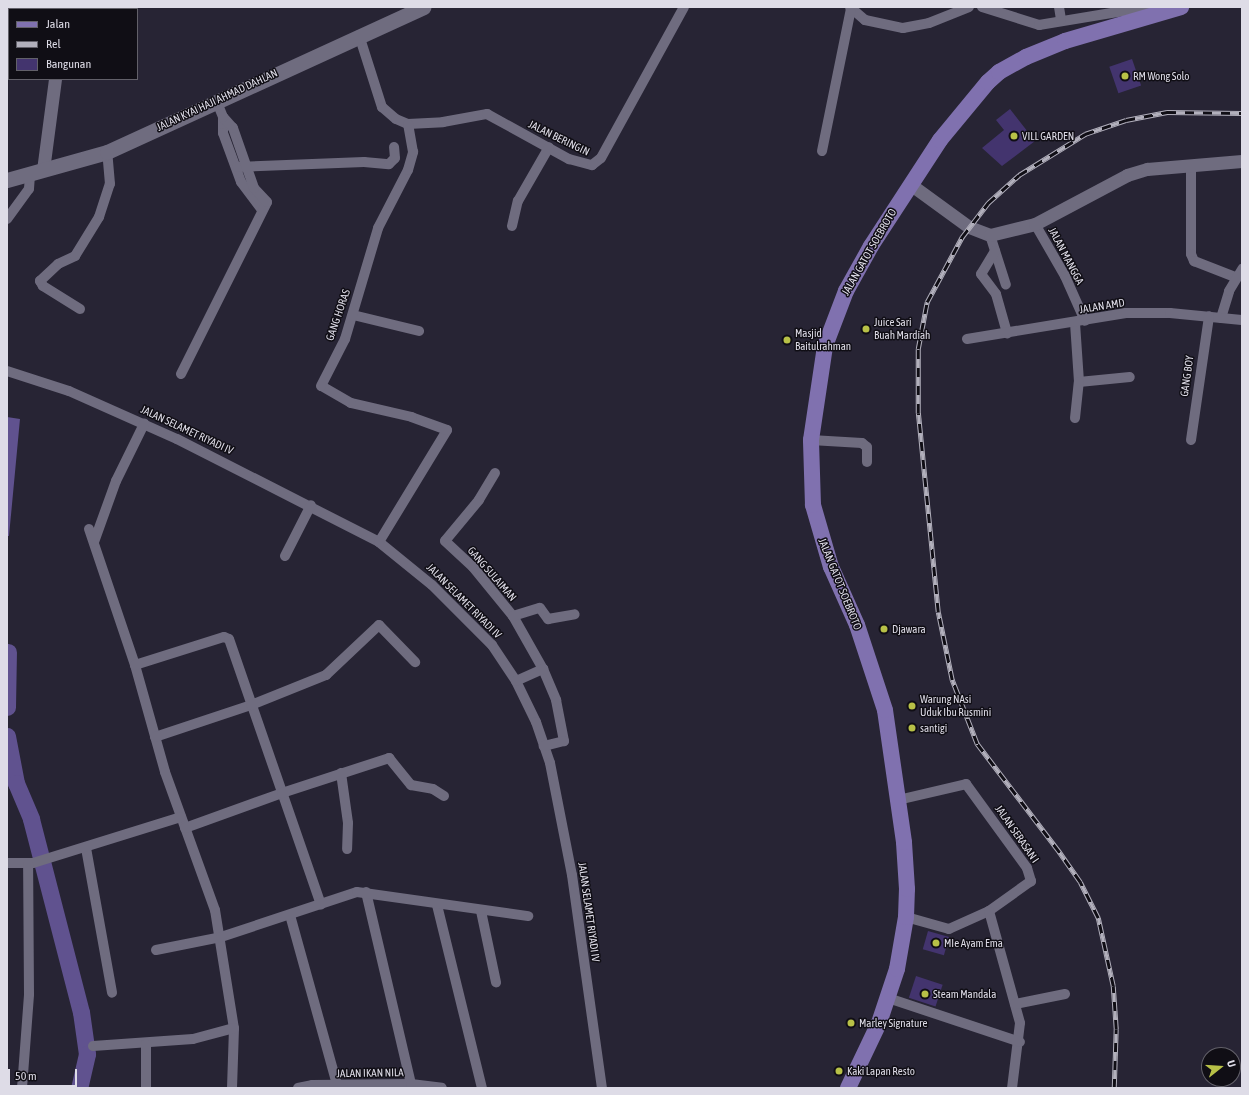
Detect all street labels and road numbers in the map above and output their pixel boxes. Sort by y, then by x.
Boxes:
street label: JALAN KYAI HAJI AHMAD DAHLAN [154,66,280,134]
street label: JALAN BERINGIN [526,118,592,158]
street label: JALAN GATOT SOEBROTO [839,206,899,298]
street label: JALAN MANGGA [1045,225,1087,287]
street label: GANG HORAS [323,288,353,342]
street label: JALAN AMD [1079,296,1125,316]
street label: GANG BOY [1178,355,1196,397]
street label: JALAN SELAMET RIYADI IV [139,403,235,457]
street label: JALAN GATOT SOEBROTO [816,536,864,632]
street label: GANG SULAIMAN [465,544,519,604]
street label: JALAN SELAMET RIYADI IV [424,561,504,641]
street label: JALAN SERASAN I [992,803,1042,865]
street label: JALAN SELAMET RIYADI IV [575,861,603,963]
street label: JALAN IKAN NILA [336,1066,404,1080]

